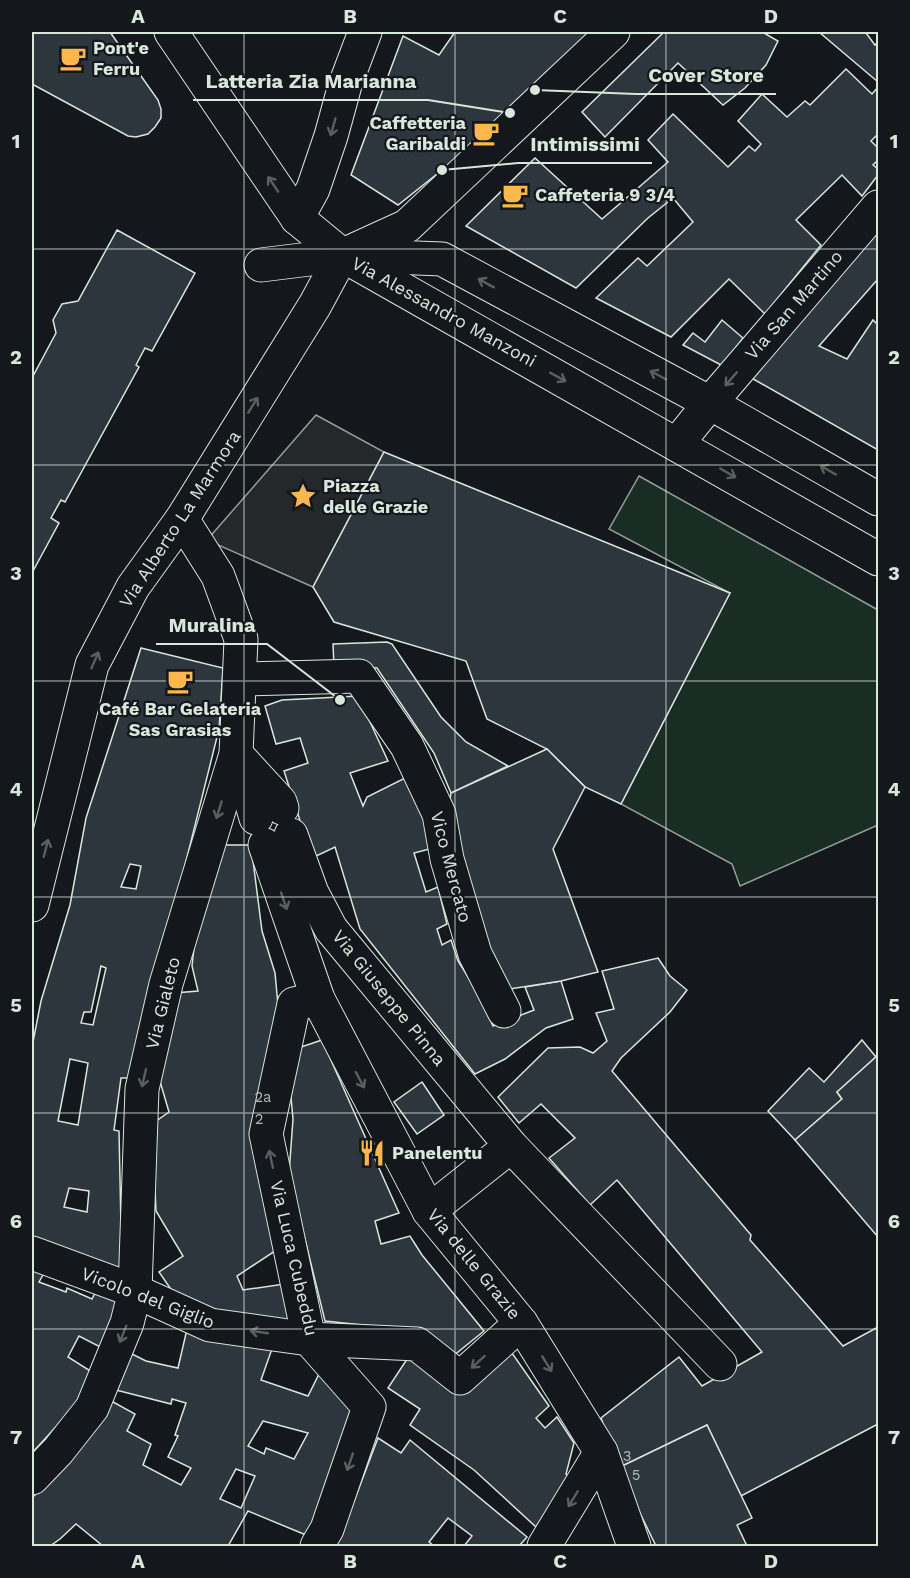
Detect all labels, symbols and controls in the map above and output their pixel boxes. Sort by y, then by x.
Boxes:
text: A [131,4,145,28]
text: B [343,4,357,28]
text: C [553,4,567,28]
text: D [764,4,778,28]
place label: Pont'e Ferru [93,37,149,79]
cafe icon: Pont'e Ferru [58,43,88,73]
callout: Cover Store [636,56,776,94]
callout: Latteria Zia Marianna [193,62,428,100]
text: Cover Store [648,63,764,87]
text: Latteria Zia Marianna [206,69,417,93]
place label: Caffetteria Garibaldi [370,112,467,154]
one-way arrow [327,117,338,136]
cafe icon: Caffetteria Garibaldi [471,118,501,148]
callout: Intimissimi [518,125,652,163]
text: 1 [12,129,20,153]
text: 1 [890,129,898,153]
text: Intimissimi [530,132,640,156]
one-way arrow [267,175,280,192]
cafe icon: Caffeteria 9 3/4 [500,180,530,210]
place label: Caffeteria 9 3/4 [535,184,675,205]
street label: Via San Martino [741,246,847,364]
street label: Via Alessandro Manzoni [348,252,540,371]
one-way arrow [478,277,496,288]
text: 2 [10,345,22,369]
text: 2 [888,345,900,369]
one-way arrow [650,369,667,381]
one-way arrow [549,371,566,383]
one-way arrow [724,371,738,386]
one-way arrow [247,397,259,414]
street label: Via Alberto La Marmora [114,426,245,611]
one-way arrow [820,464,837,476]
one-way arrow [719,467,736,479]
place label: Piazza delle Grazie [323,475,428,517]
place icon: Piazza delle Grazie [288,481,318,511]
text: 3 [10,561,22,585]
text: 3 [888,561,900,585]
callout: Muralina [156,606,267,644]
text: Muralina [169,613,256,637]
one-way arrow [90,652,102,670]
cafe icon: Café Bar Gelateria Sas Grasias [165,666,195,696]
place label: Café Bar Gelateria Sas Grasias [99,698,262,740]
text: 4 [10,777,23,801]
text: 4 [888,777,901,801]
one-way arrow [213,800,224,819]
street label: Vico Mercato [427,809,476,925]
one-way arrow [40,839,52,858]
one-way arrow [280,891,291,910]
street label: Via Giuseppe Pinna [328,926,451,1070]
street label: Via Gialeto [141,955,184,1051]
text: 5 [10,993,22,1017]
text: 5 [888,993,900,1017]
one-way arrow [138,1068,149,1087]
one-way arrow [355,1070,367,1088]
house number: 2a [254,1088,272,1106]
house number: 2 [255,1110,263,1128]
restaurant icon: Panelentu [357,1138,387,1168]
place label: Panelentu [392,1142,482,1163]
one-way arrow [265,1149,276,1169]
street label: Via Luca Cubeddu [266,1178,323,1338]
street label: Via delle Grazie [423,1204,526,1323]
text: 6 [10,1209,22,1233]
text: 6 [888,1209,900,1233]
street label: Vicolo del Giglio [79,1262,218,1333]
one-way arrow [117,1324,128,1343]
one-way arrow [249,1326,269,1337]
one-way arrow [470,1355,485,1369]
one-way arrow [541,1356,553,1372]
text: 7 [10,1425,22,1449]
text: 7 [888,1425,900,1449]
house number: 3 [623,1447,631,1465]
one-way arrow [343,1452,354,1471]
house number: 5 [632,1466,640,1484]
one-way arrow [566,1490,578,1507]
text: A [131,1549,145,1573]
text: B [343,1549,357,1573]
text: C [553,1549,567,1573]
text: D [764,1549,778,1573]

